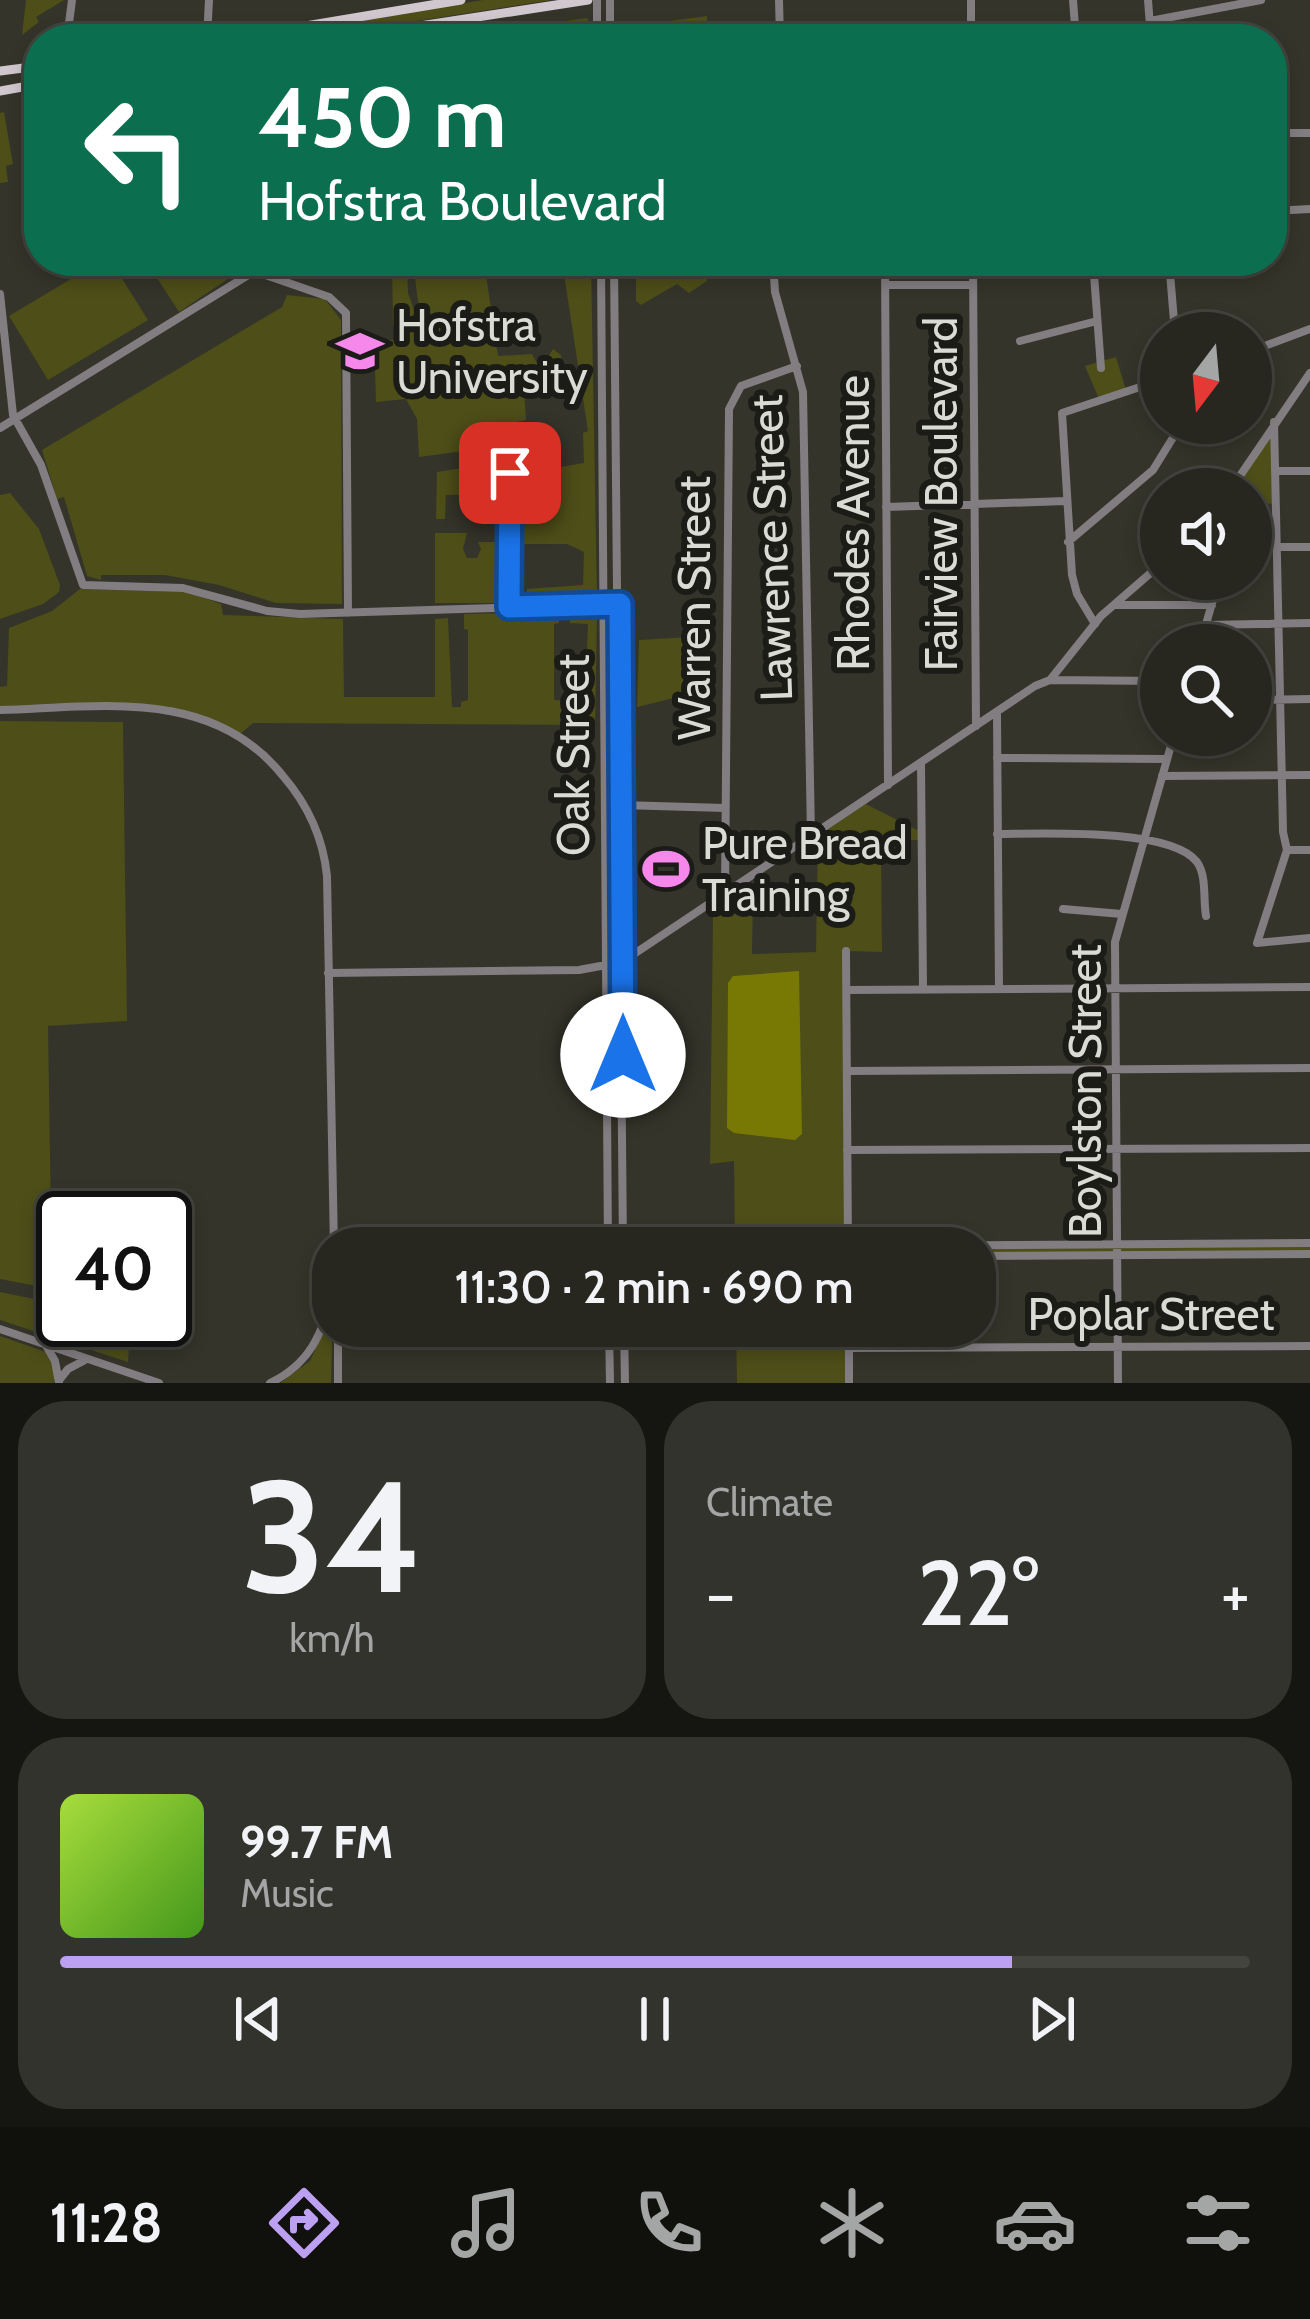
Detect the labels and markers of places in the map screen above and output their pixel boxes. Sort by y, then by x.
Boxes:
place label: Hofstra University [396,298,588,404]
school or university icon: Hofstra University [335,326,385,376]
pin [459,422,561,524]
place label: Pure Bread Training [702,816,908,922]
sports icon: Pure Bread Training [641,844,691,894]

